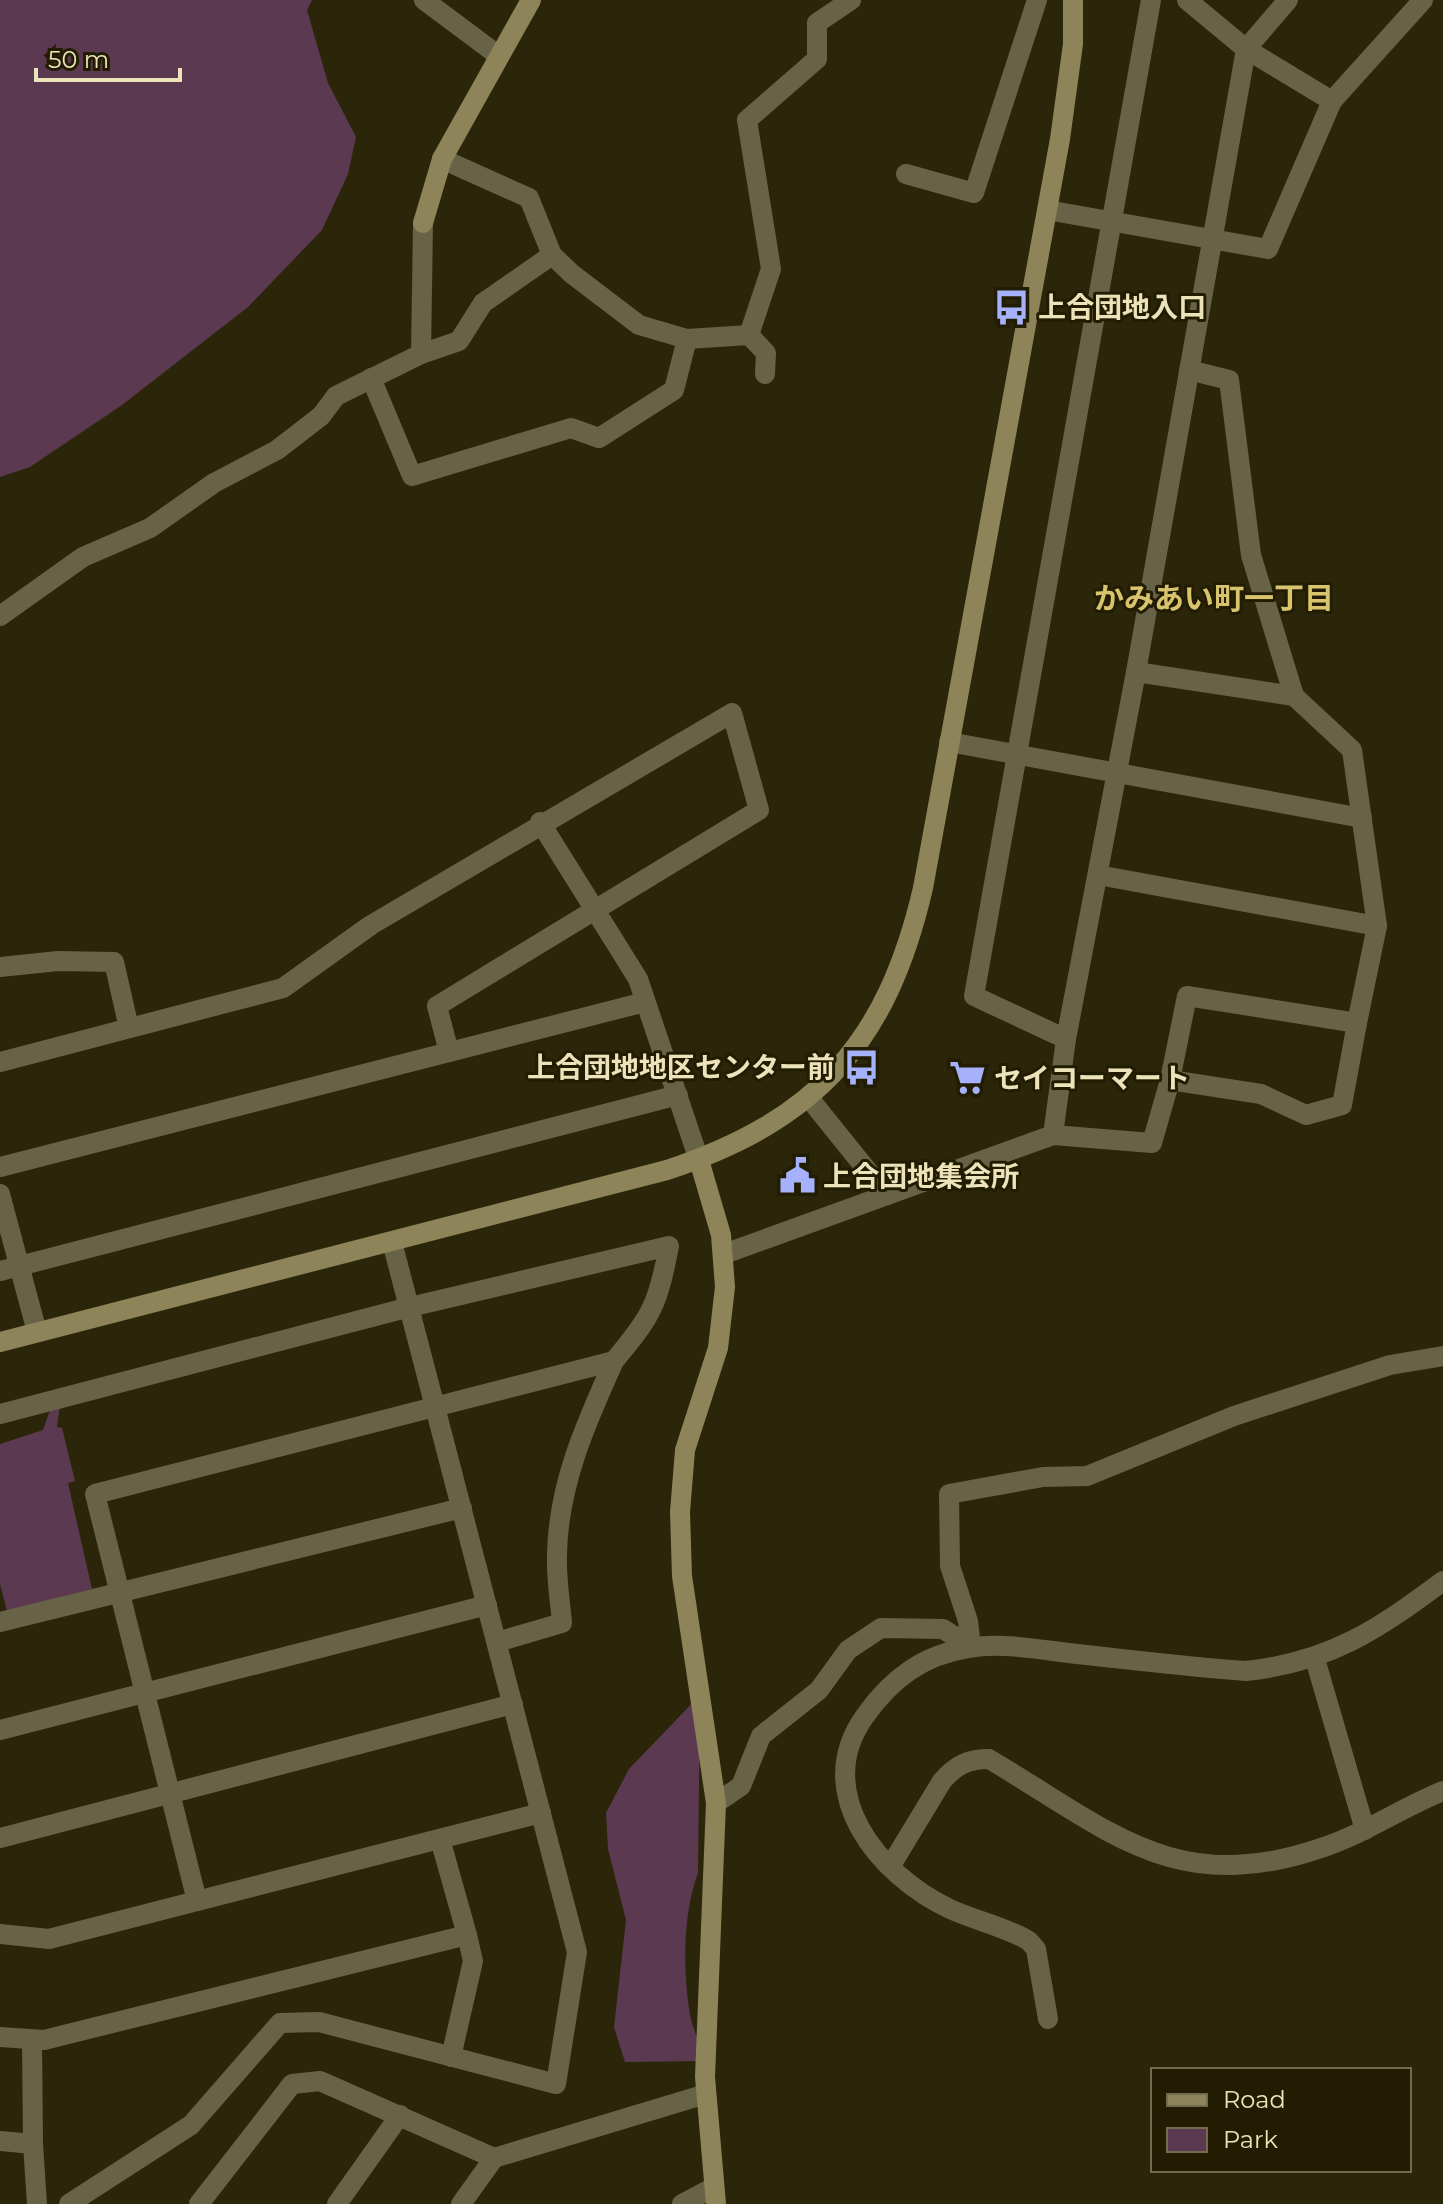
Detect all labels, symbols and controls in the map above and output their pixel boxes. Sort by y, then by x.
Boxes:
scale bar [36,32,180,82]
text: 50 m [48,45,109,74]
bus stop icon: 上合団地入口 [993,288,1031,326]
place label: 上合団地入口 [1038,290,1206,324]
district label: かみあい町一丁目 [1094,580,1334,617]
bus stop icon: 上合団地地区センター前 [842,1048,880,1086]
place label: 上合団地地区センター前 [527,1050,835,1084]
supermarket icon: セイコーマート [949,1059,987,1097]
place label: セイコーマート [994,1061,1190,1095]
public building icon: 上合団地集会所 [778,1157,816,1195]
place label: 上合団地集会所 [823,1159,1019,1193]
legend [1151,2068,1411,2172]
text: Road [1223,2085,1286,2114]
text: Park [1223,2125,1278,2154]

